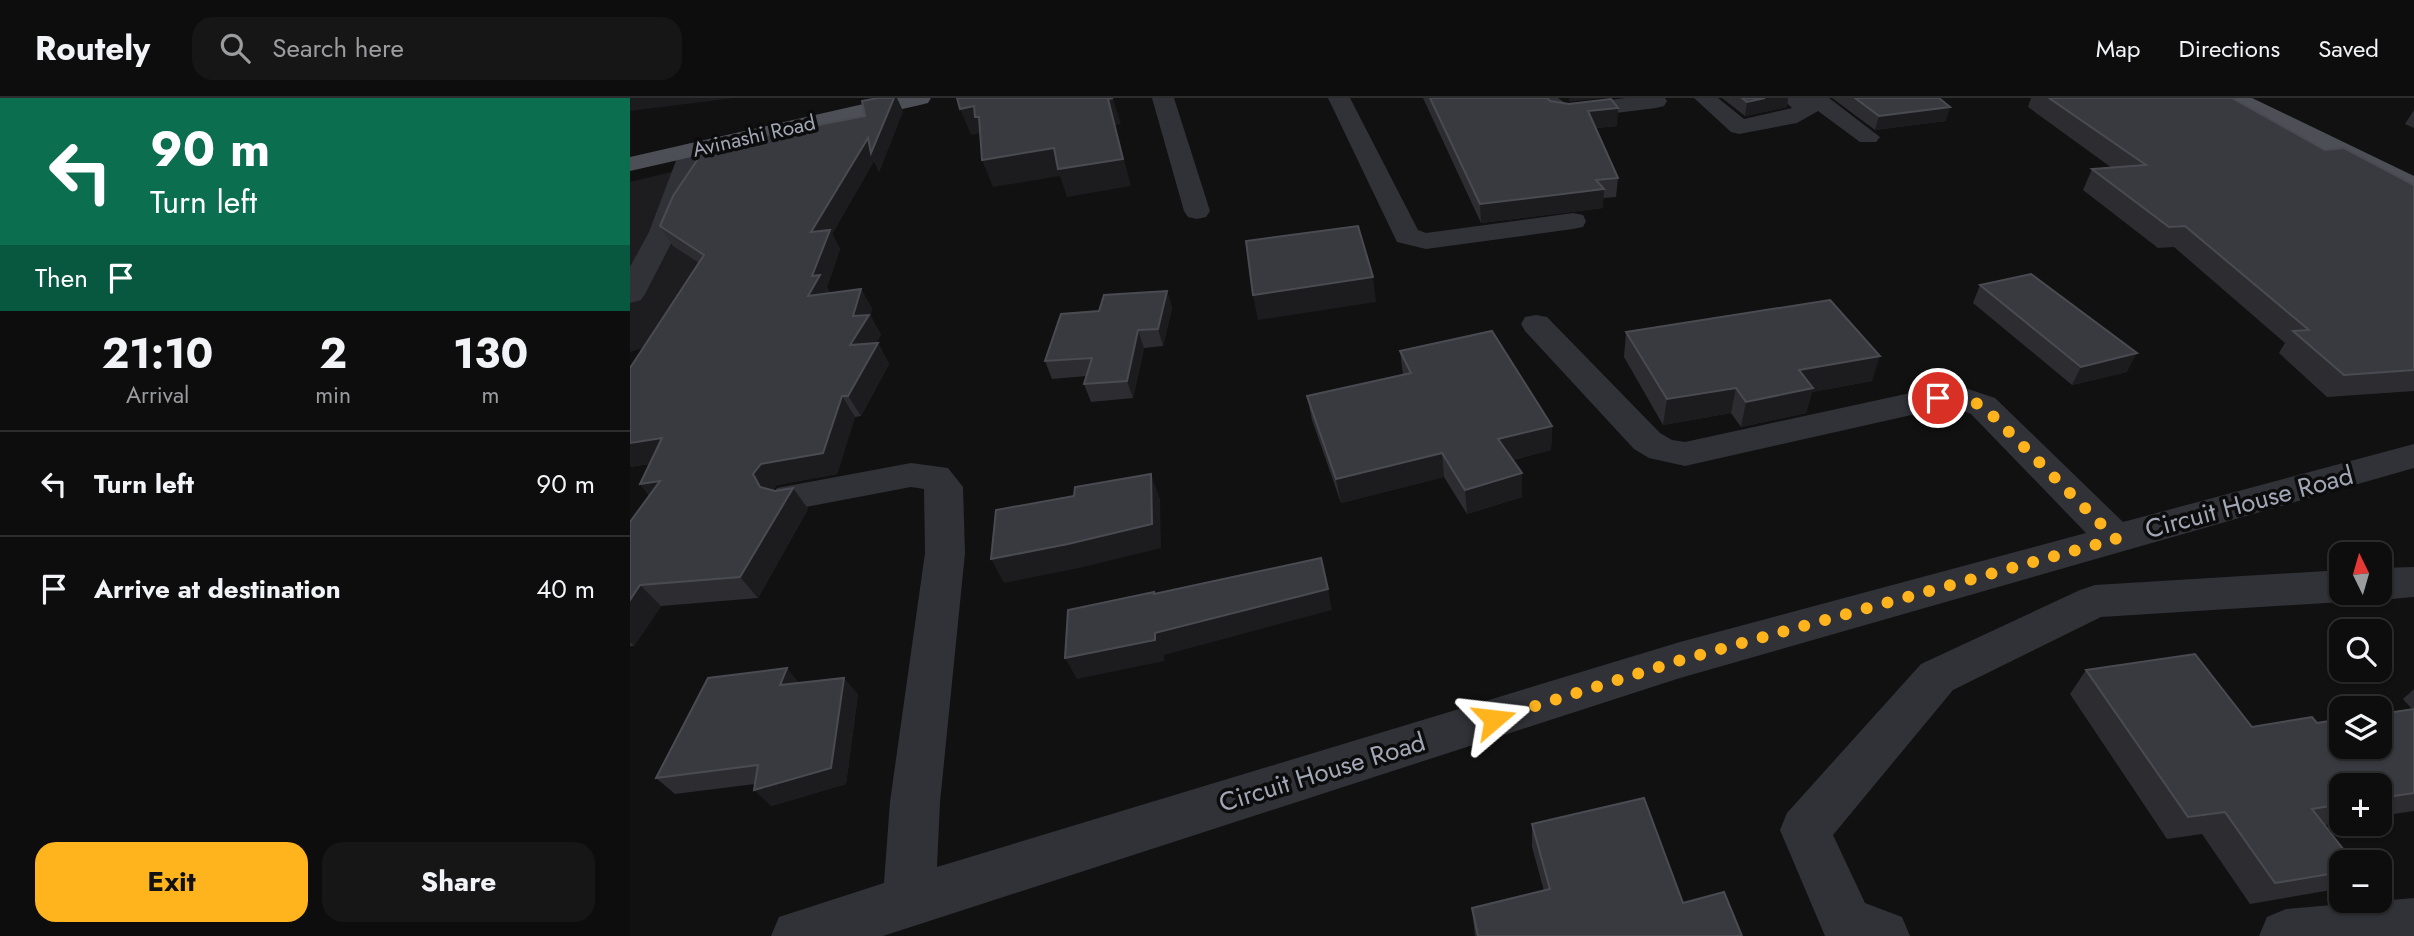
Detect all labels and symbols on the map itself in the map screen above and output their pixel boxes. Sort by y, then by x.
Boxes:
street label: Avinashi Road [690,107,818,165]
pin [1908,368,1968,428]
street label: Circuit House Road [2141,456,2357,548]
north arrow [2329,542,2392,606]
position arrow [1457,682,1531,756]
street label: Circuit House Road [1214,723,1430,821]

